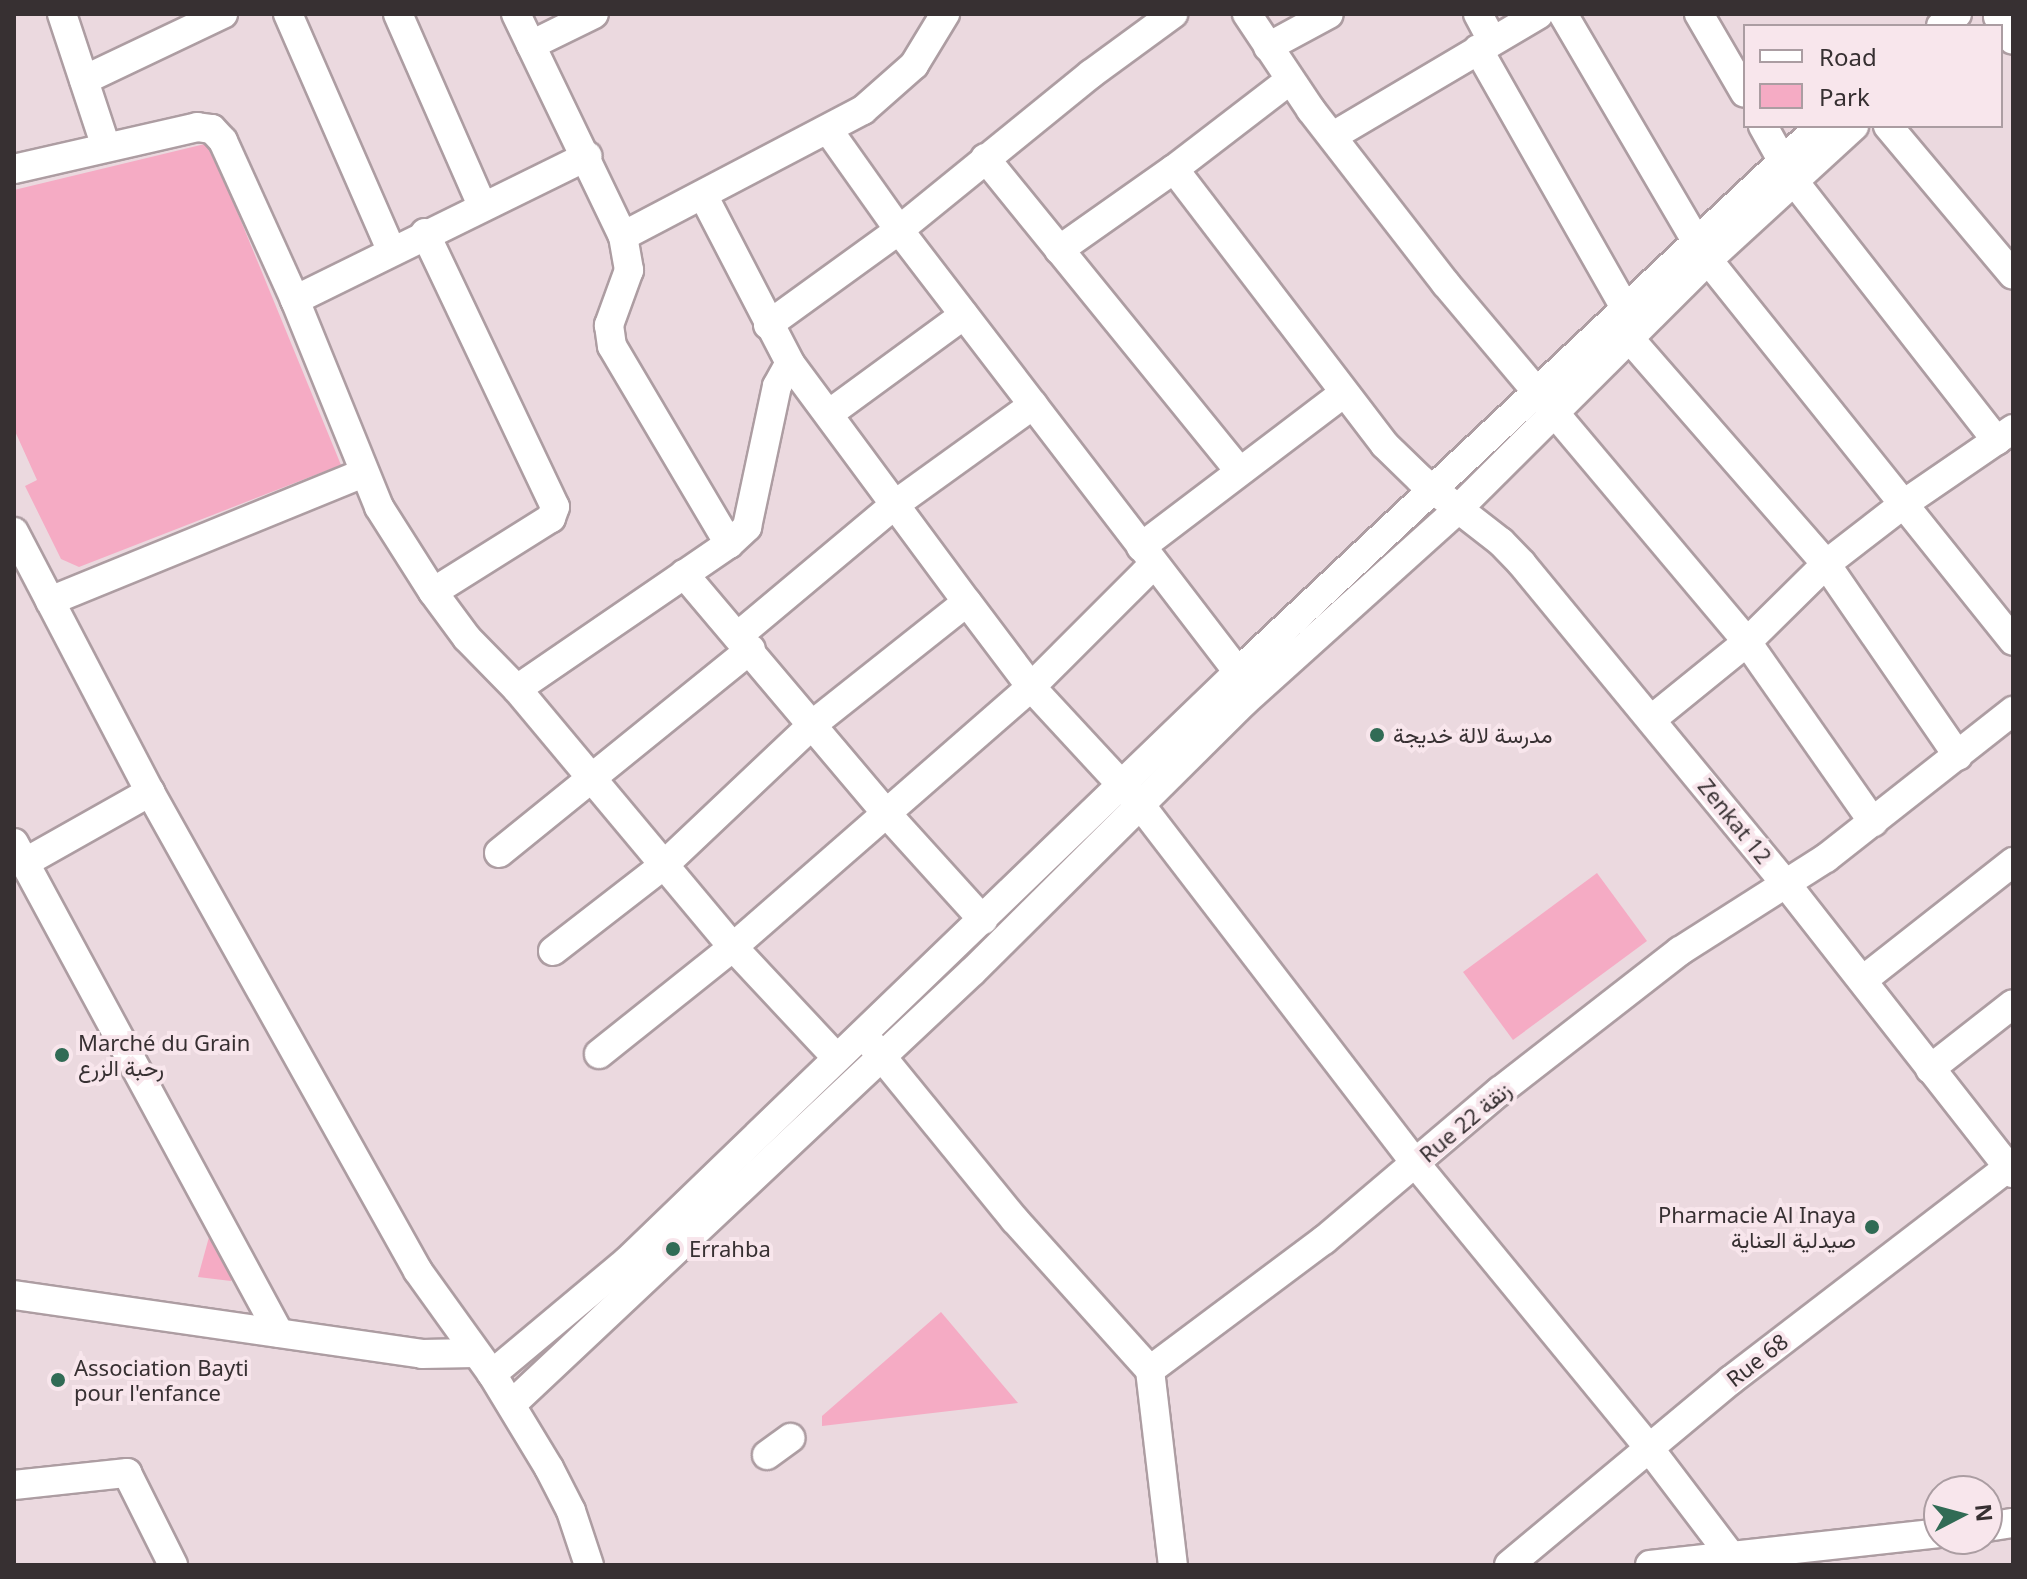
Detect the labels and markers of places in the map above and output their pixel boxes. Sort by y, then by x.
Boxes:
place label: مدرسة لالة خديجة [1393,722,1552,748]
marker: مدرسة لالة خديجة [1368,726,1386,744]
place label: Marché du Grain رحبة الزرع [78,1029,250,1080]
marker: Marché du Grain رحبة الزرع [53,1046,71,1064]
place label: Pharmacie Al Inaya صيدلية العناية [1658,1201,1856,1252]
marker: Pharmacie Al Inaya صيدلية العناية [1863,1218,1881,1236]
place label: Errahba [689,1236,771,1262]
marker: Errahba [664,1240,682,1258]
place label: Association Bayti pour l'enfance [74,1354,249,1406]
marker: Association Bayti pour l'enfance [49,1371,67,1389]

